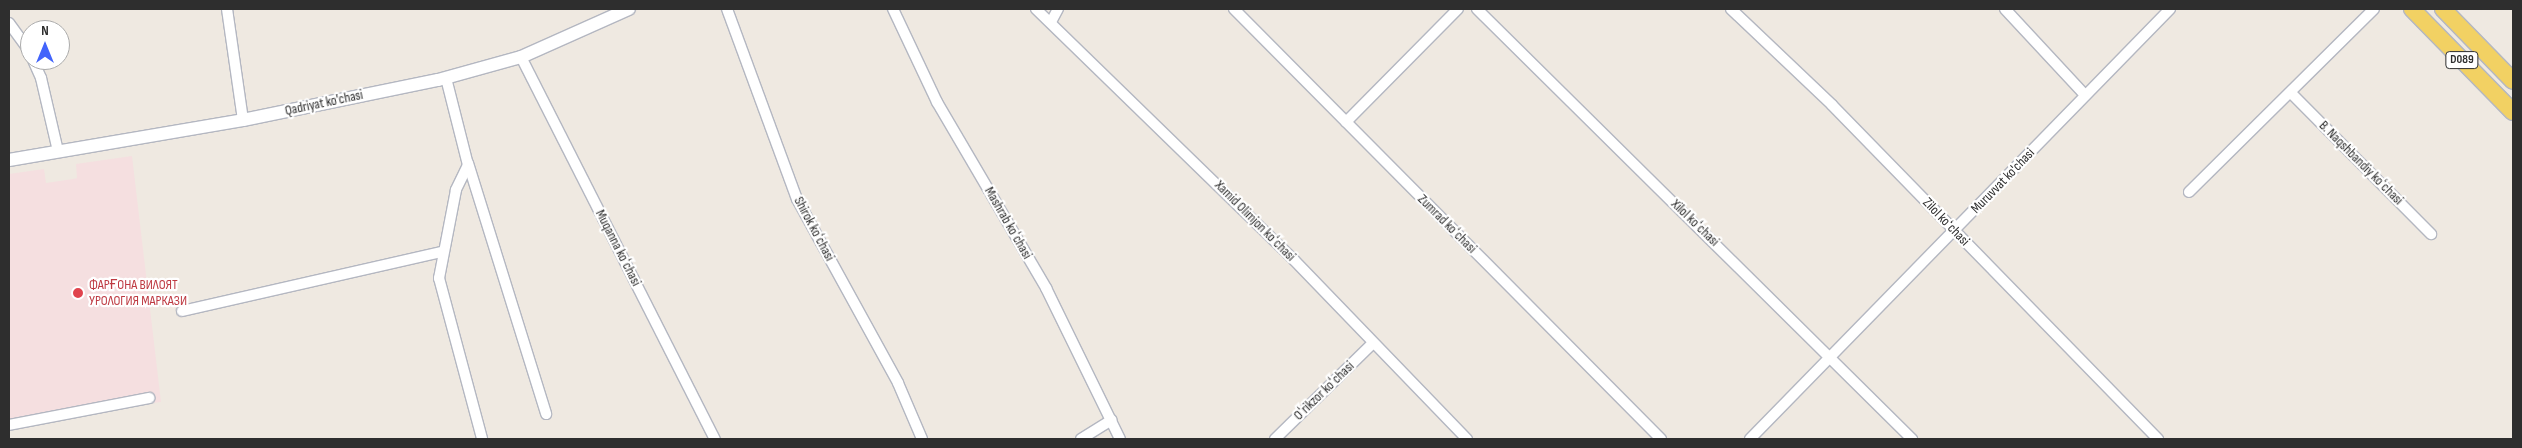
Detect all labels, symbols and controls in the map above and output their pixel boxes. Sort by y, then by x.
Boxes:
north arrow [20,20,70,70]
text: N [41,22,49,39]
road number: D089 [2444,50,2480,70]
street label: Qadriyat ko'chasi [283,87,365,119]
street label: B. Naqshbandiy koʻchasi [2315,117,2407,209]
street label: Muruvvat ko'chasi [1968,145,2038,217]
street label: Xamid Olimjon koʻchasi [1211,177,1299,265]
street label: Mashrab koʻchasi [981,184,1035,262]
street label: Zumrad koʻchasi [1414,191,1480,257]
street label: Shirok koʻchasi [790,194,838,264]
street label: Zilol koʻchasi [1919,194,1973,250]
street label: Xilol koʻchasi [1667,196,1723,250]
street label: Muqanna koʻchasi [592,207,644,289]
place label: ФАРҒОНА ВИЛОЯТ УРОЛОГИЯ МАРКАЗИ [89,277,187,310]
marker: ФАРҒОНА ВИЛОЯТ УРОЛОГИЯ МАРКАЗИ [71,286,85,300]
street label: Oʻrikzor koʻchasi [1290,358,1358,424]

